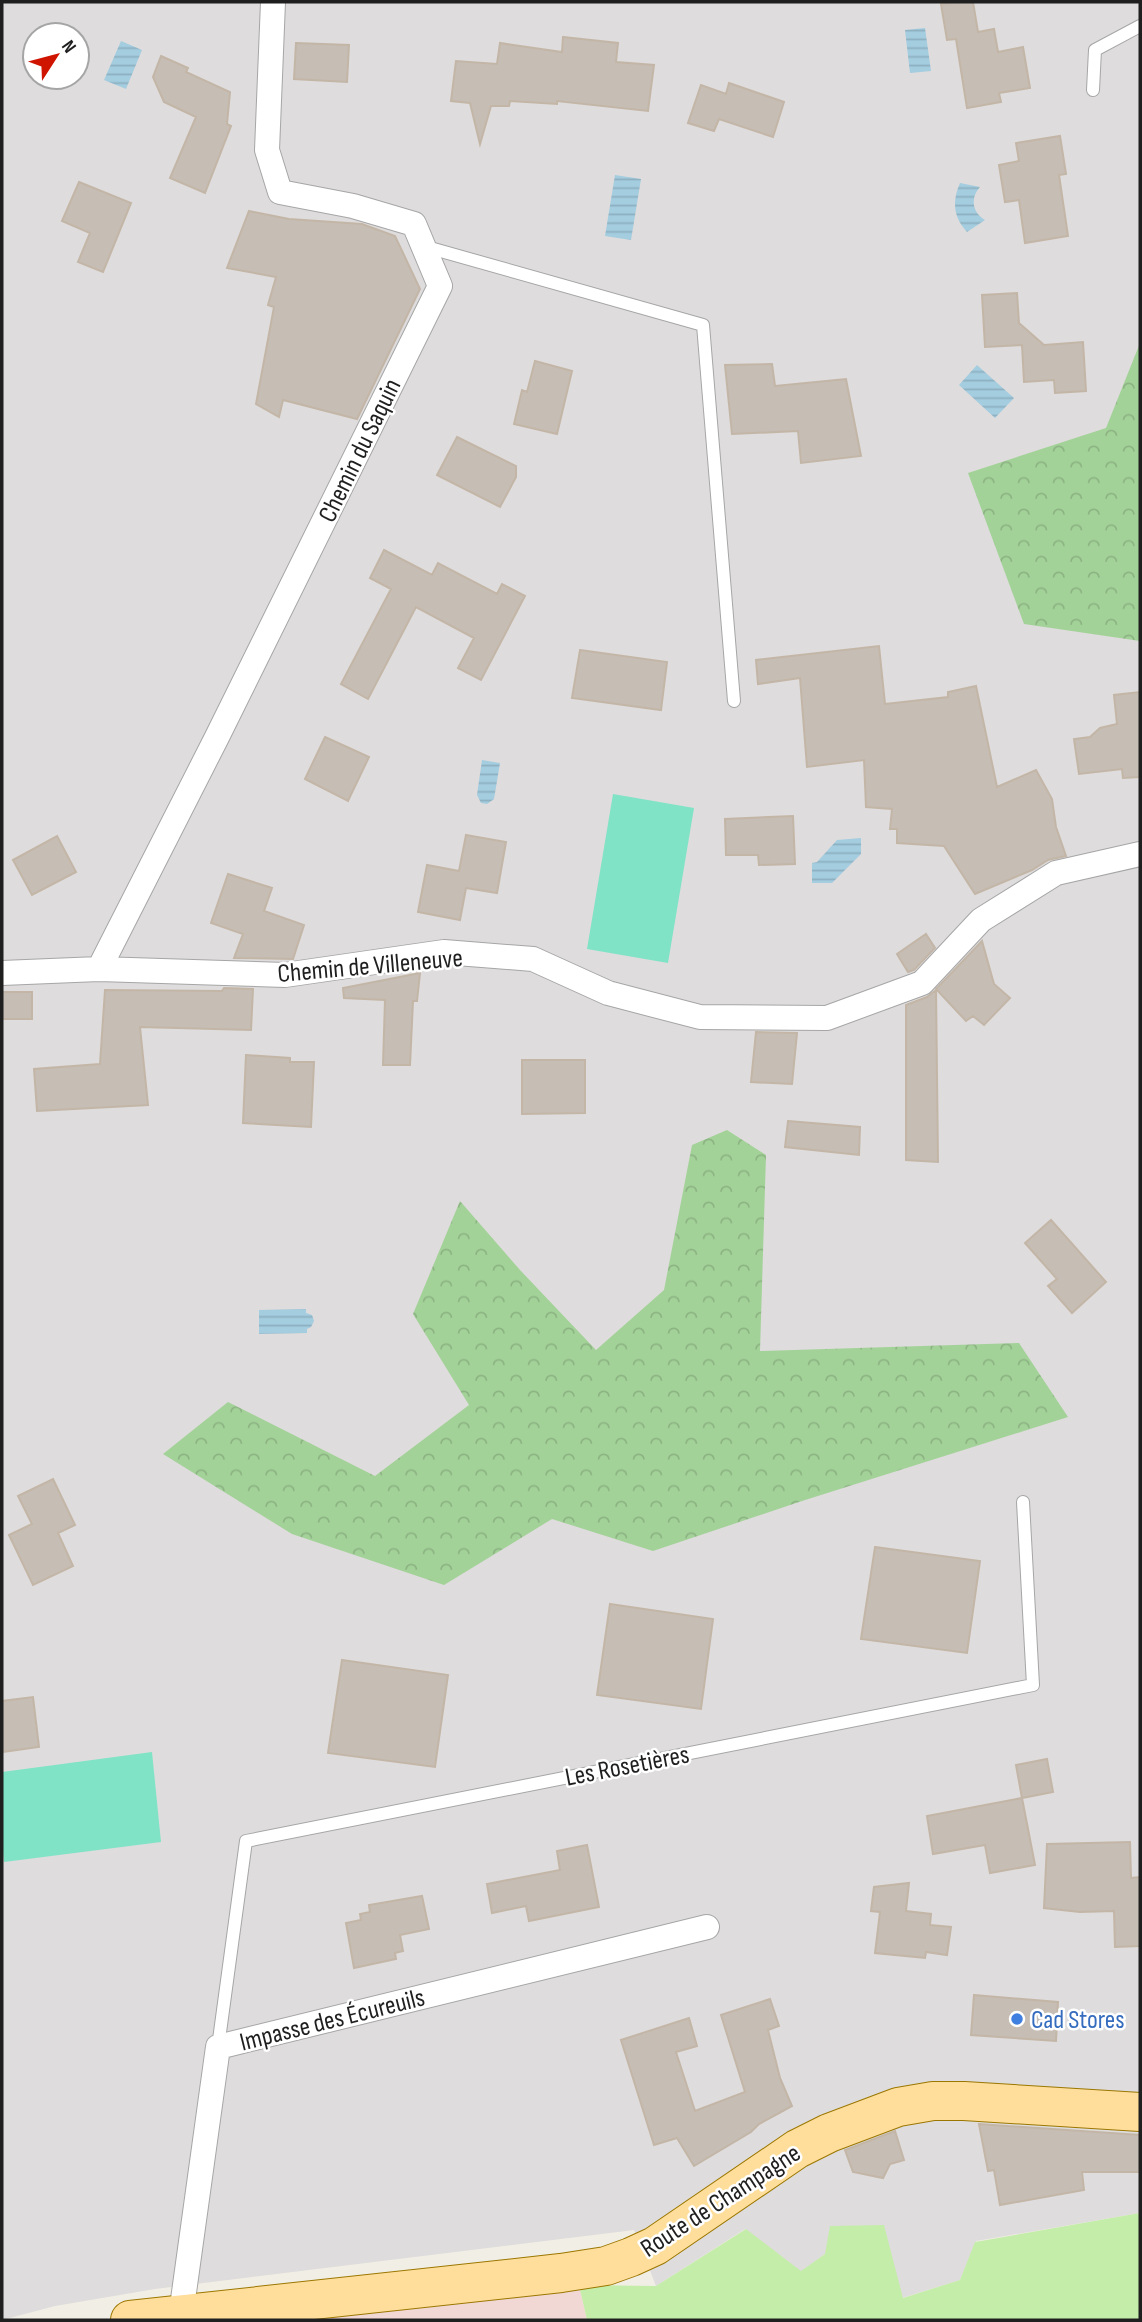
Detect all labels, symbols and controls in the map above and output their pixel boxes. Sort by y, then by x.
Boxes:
north arrow [21,21,91,91]
text: N [56,36,81,58]
street label: Chemin du Saquin [312,374,408,527]
street label: Chemin de Villeneuve [276,943,464,990]
street label: Les Rosetières [563,1739,692,1794]
street label: Impasse des Écureuils [237,1982,428,2058]
place label: Cad Stores [1031,2005,1125,2036]
marker: Cad Stores [1009,2011,1025,2027]
street label: Route de Champagne [635,2138,807,2264]

